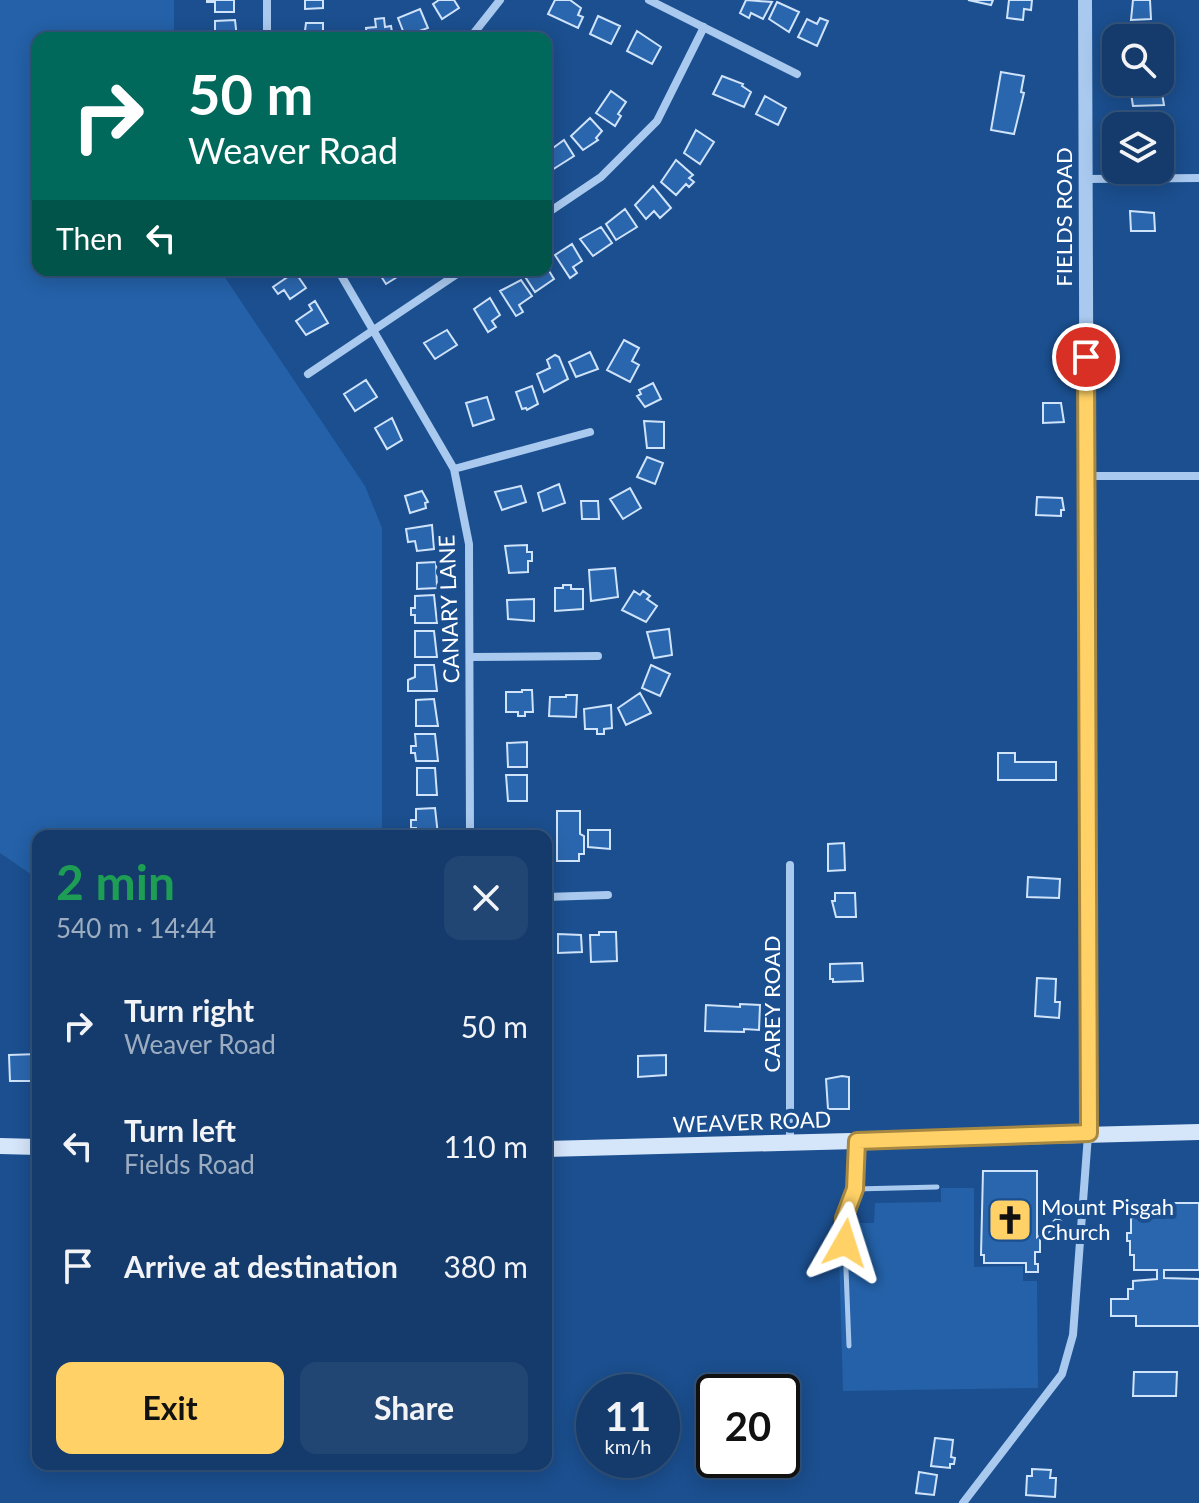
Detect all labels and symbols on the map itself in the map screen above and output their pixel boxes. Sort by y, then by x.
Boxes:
street label: FIELDS ROAD [1050,147,1077,287]
pin [1052,323,1120,391]
street label: CANARY LANE [432,534,465,684]
street label: CAREY ROAD [758,935,785,1073]
street label: WEAVER ROAD [672,1105,832,1138]
place label: Mount Pisgah Church [1041,1193,1174,1245]
church icon: Mount Pisgah Church [986,1196,1034,1244]
position arrow [803,1201,887,1285]
speed limit sign: 20 [696,1374,800,1478]

